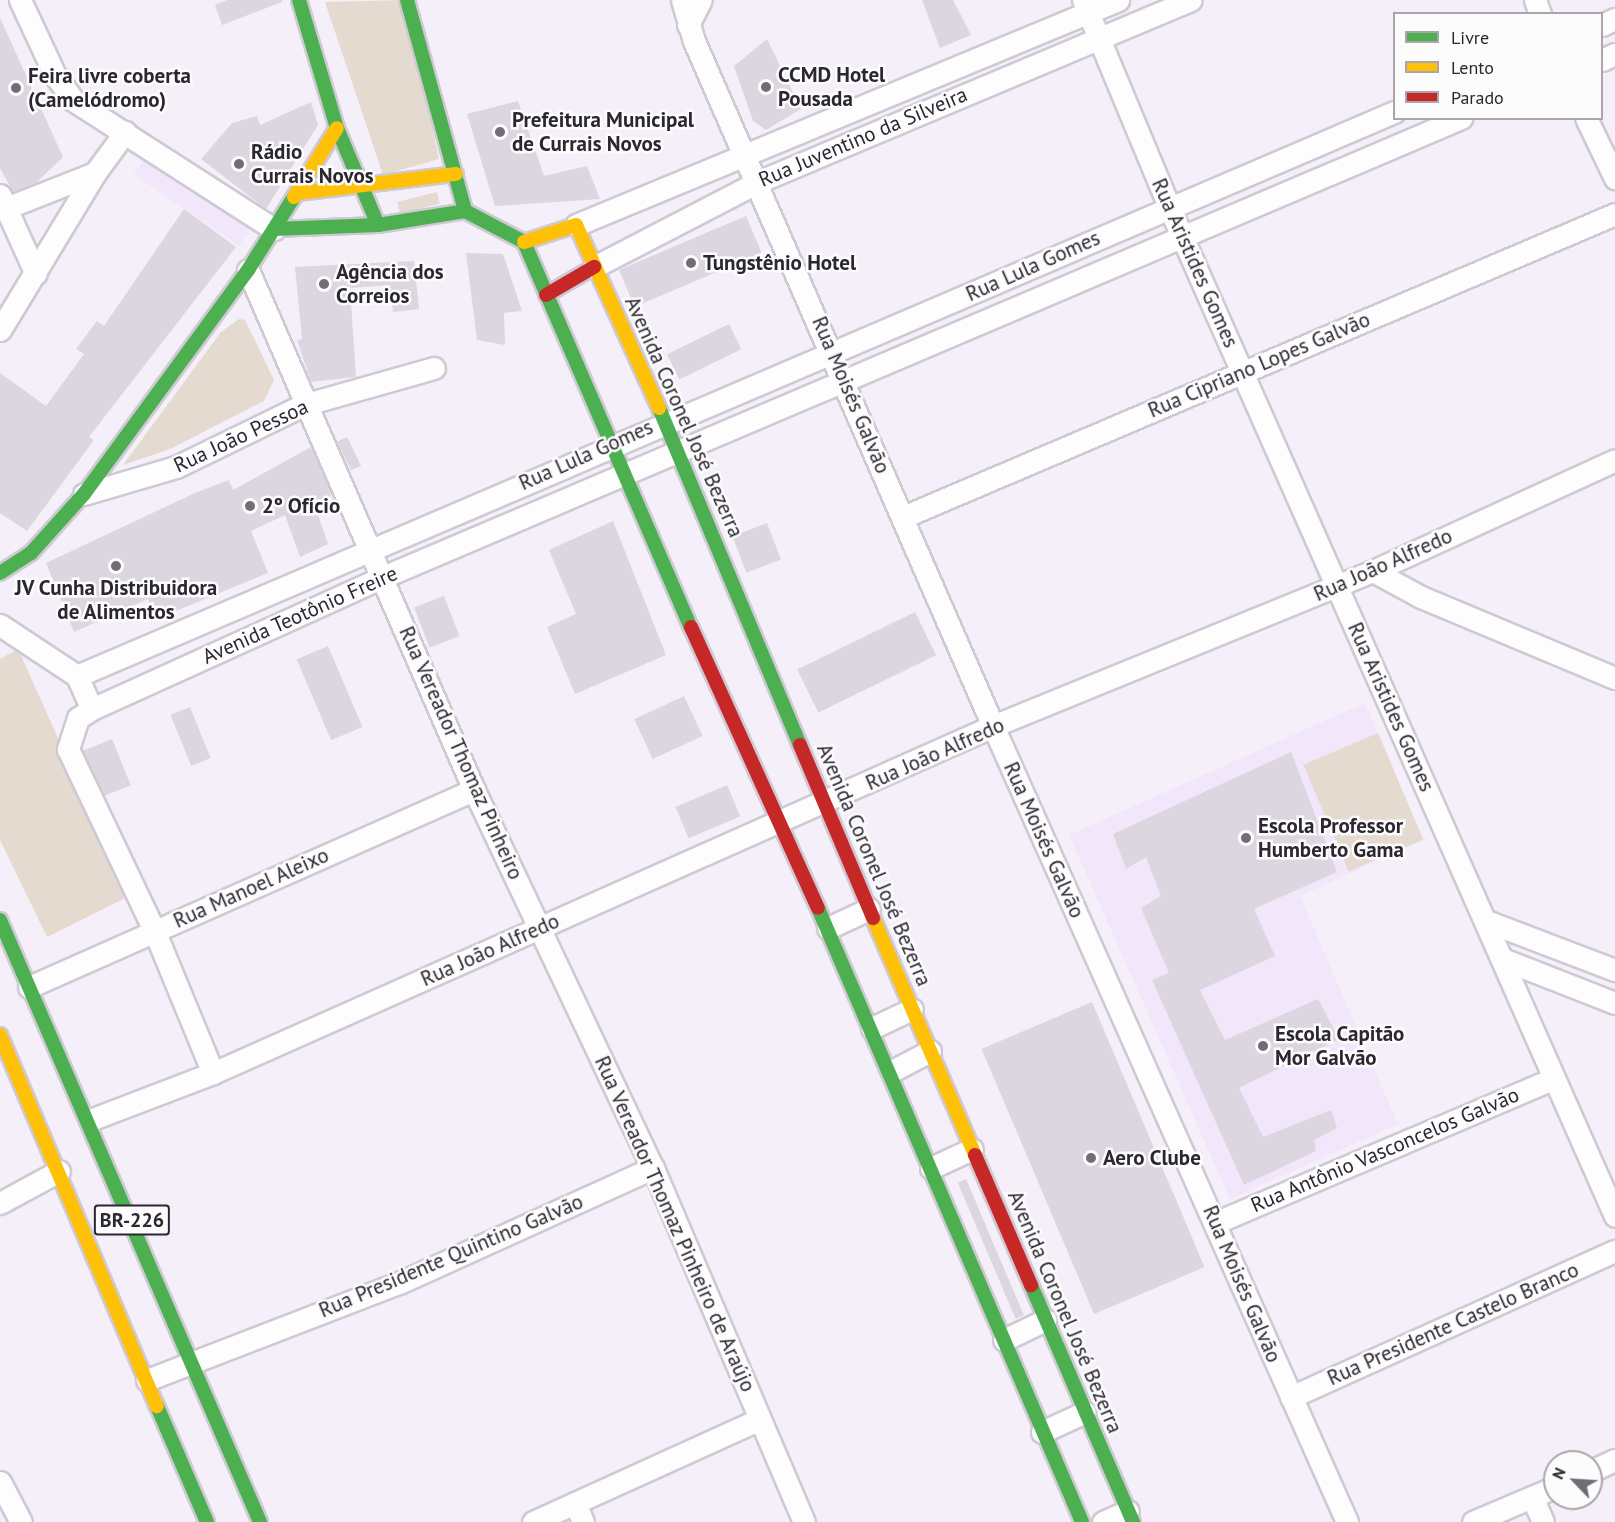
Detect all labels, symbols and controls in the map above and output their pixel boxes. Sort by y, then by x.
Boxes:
legend [1393,12,1603,120]
text: Livre [1451,26,1489,49]
text: Lento [1451,56,1494,79]
place label: CCMD Hotel Pousada [778,62,885,112]
place label: Feira livre coberta (Camelódromo) [28,63,191,113]
marker: CCMD Hotel Pousada [759,80,773,94]
marker: Feira livre coberta (Camelódromo) [9,81,23,95]
street label: Rua Juventino da Silveira [755,82,971,192]
text: Parado [1451,86,1504,109]
place label: Prefeitura Municipal de Currais Novos [512,107,694,157]
marker: Prefeitura Municipal de Currais Novos [493,125,507,139]
place label: Rádio Currais Novos [251,139,374,189]
marker: Rádio Currais Novos [232,157,246,171]
street label: Rua Aristides Gomes [1146,174,1244,352]
street label: Rua Lula Gomes [962,225,1104,307]
place label: Tungstênio Hotel [703,250,856,276]
marker: Tungstênio Hotel [684,256,698,270]
place label: Agência dos Correios [336,259,444,309]
marker: Agência dos Correios [317,277,331,291]
street label: Avenida Coronel José Bezerra [619,293,749,541]
street label: Rua Cipriano Lopes Galvão [1144,307,1374,423]
street label: Rua Moisés Galvão [807,313,895,477]
street label: Rua João Pessoa [170,394,312,478]
street label: Rua Lula Gomes [515,414,657,496]
place label: 2º Ofício [262,493,340,519]
marker: 2º Ofício [243,499,257,513]
street label: Rua João Alfredo [1309,523,1457,607]
marker: JV Cunha Distribuidora de Alimentos [109,559,123,573]
street label: Avenida Teotônio Freire [198,560,402,670]
place label: JV Cunha Distribuidora de Alimentos [14,575,218,625]
street label: Rua Aristides Gomes [1342,618,1440,796]
street label: Rua Vereador Thomaz Pinheiro [393,622,529,884]
street label: Rua João Alfredo [861,712,1009,796]
street label: Avenida Coronel José Bezerra [811,740,937,990]
street label: Rua Moisés Galvão [998,758,1090,922]
place label: Escola Professor Humberto Gama [1258,813,1404,863]
marker: Escola Professor Humberto Gama [1239,831,1253,845]
street label: Rua Manoel Aleixo [169,842,333,934]
street label: Rua João Alfredo [416,908,564,992]
place label: Escola Capitão Mor Galvão [1275,1021,1405,1071]
marker: Escola Capitão Mor Galvão [1256,1039,1270,1053]
street label: Rua Vereador Thomaz Pinheiro de Araújo [589,1051,761,1397]
street label: Rua Antônio Vasconcelos Galvão [1247,1082,1523,1218]
place label: Aero Clube [1103,1145,1201,1171]
marker: Aero Clube [1084,1151,1098,1165]
street label: Avenida Coronel José Bezerra [1002,1187,1128,1437]
street label: Rua Presidente Quintino Galvão [315,1189,587,1323]
street label: Rua Moisés Galvão [1198,1202,1286,1366]
road number: BR-226 [93,1203,171,1237]
street label: Rua Presidente Castelo Branco [1323,1257,1583,1391]
north arrow [1543,1450,1603,1510]
text: N [1547,1464,1570,1482]

